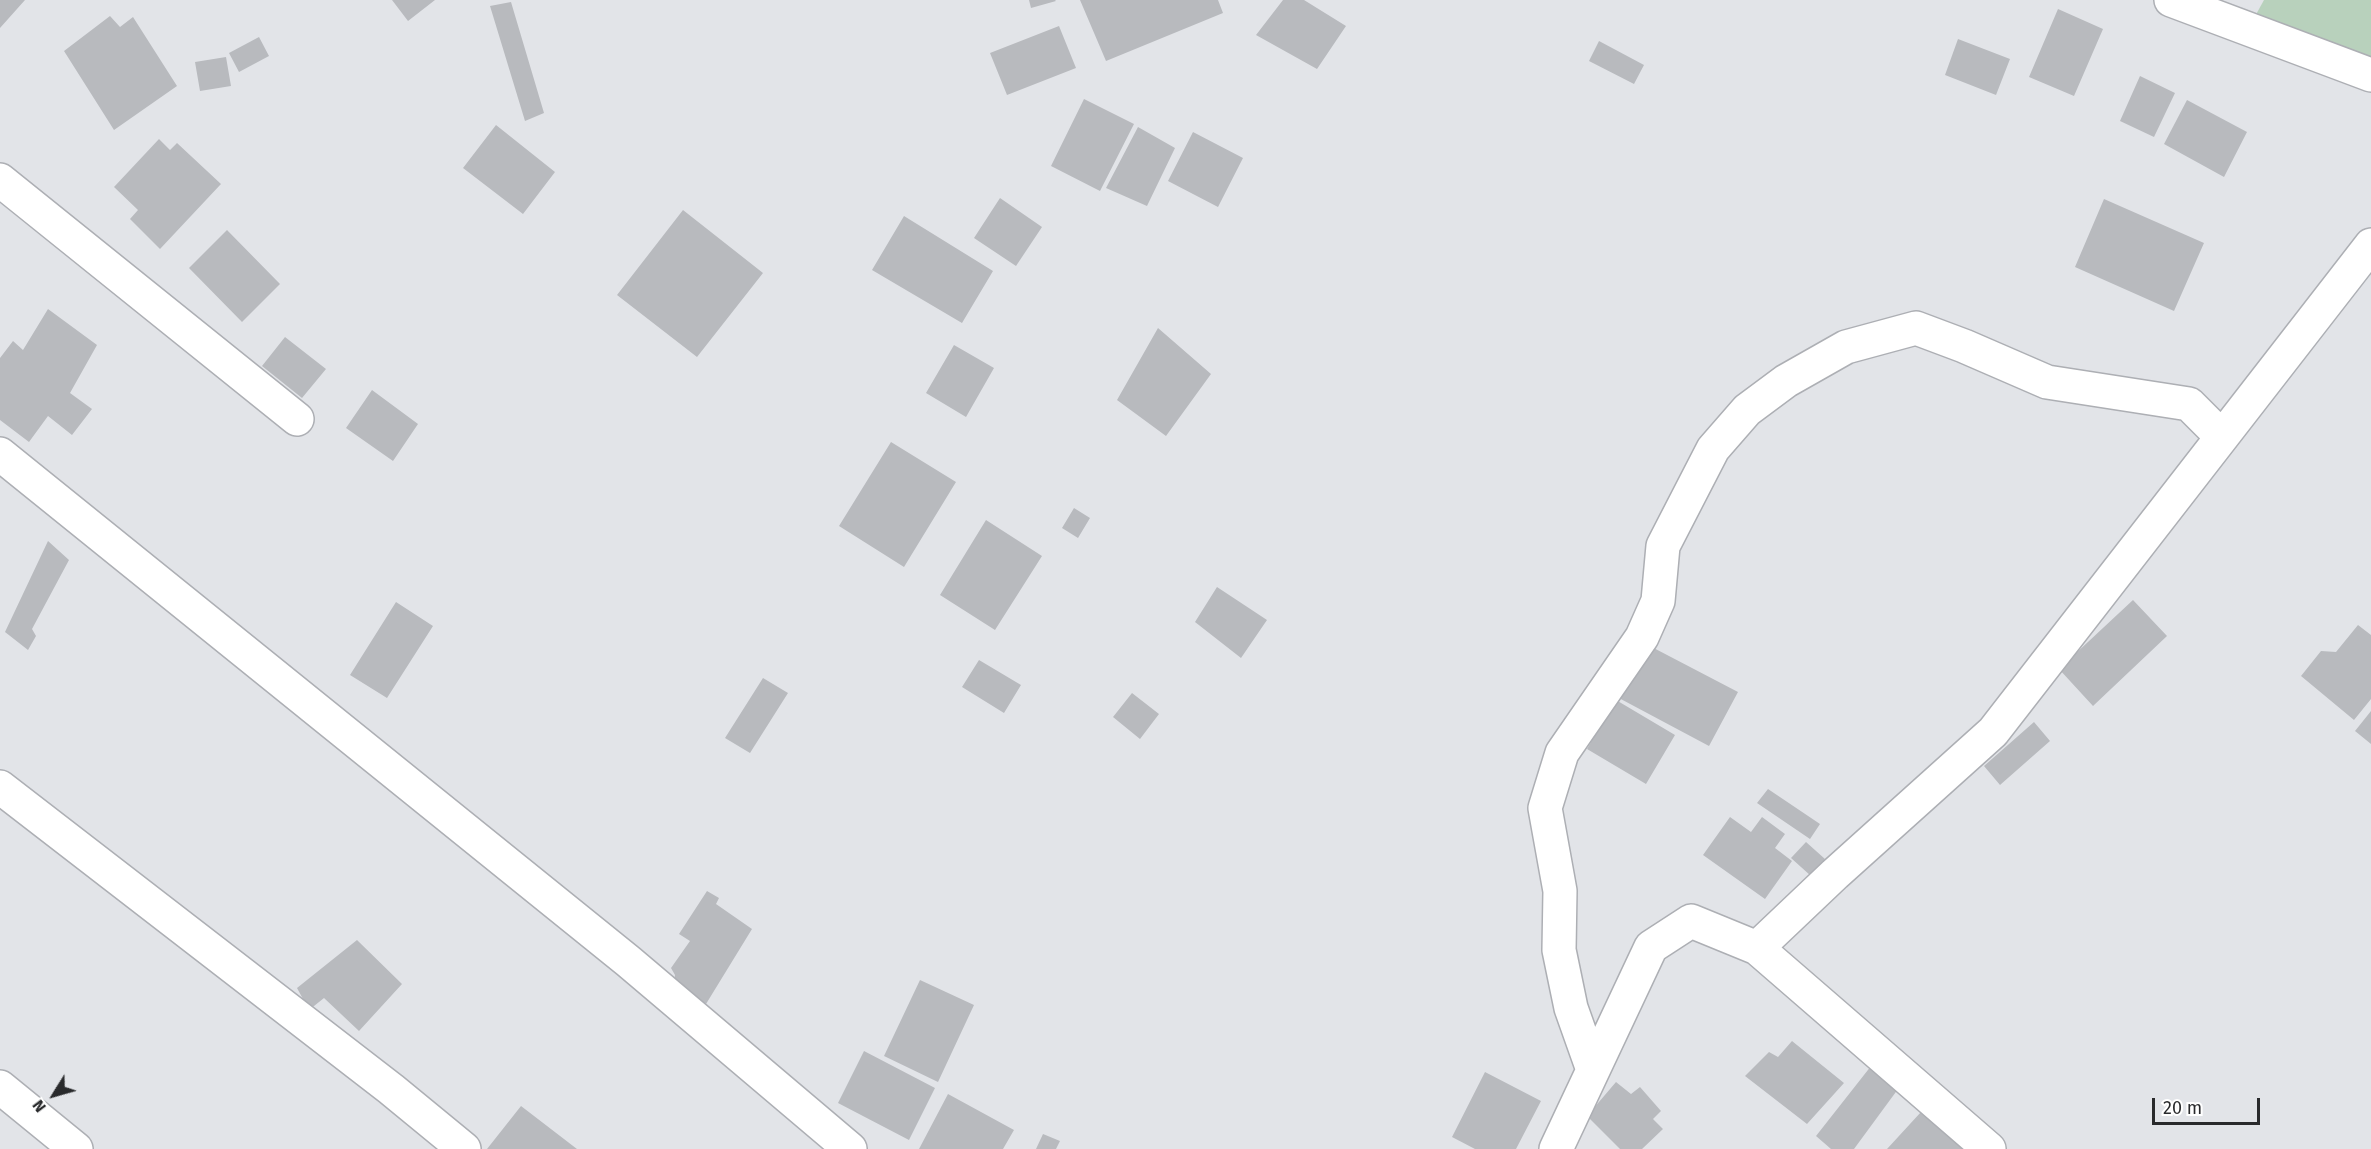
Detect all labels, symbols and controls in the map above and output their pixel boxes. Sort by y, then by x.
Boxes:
north arrow [24,1065,84,1125]
scale bar [2155,1086,2263,1124]
text: N [28,1096,50,1116]
text: 20 m [2163,1097,2202,1119]

